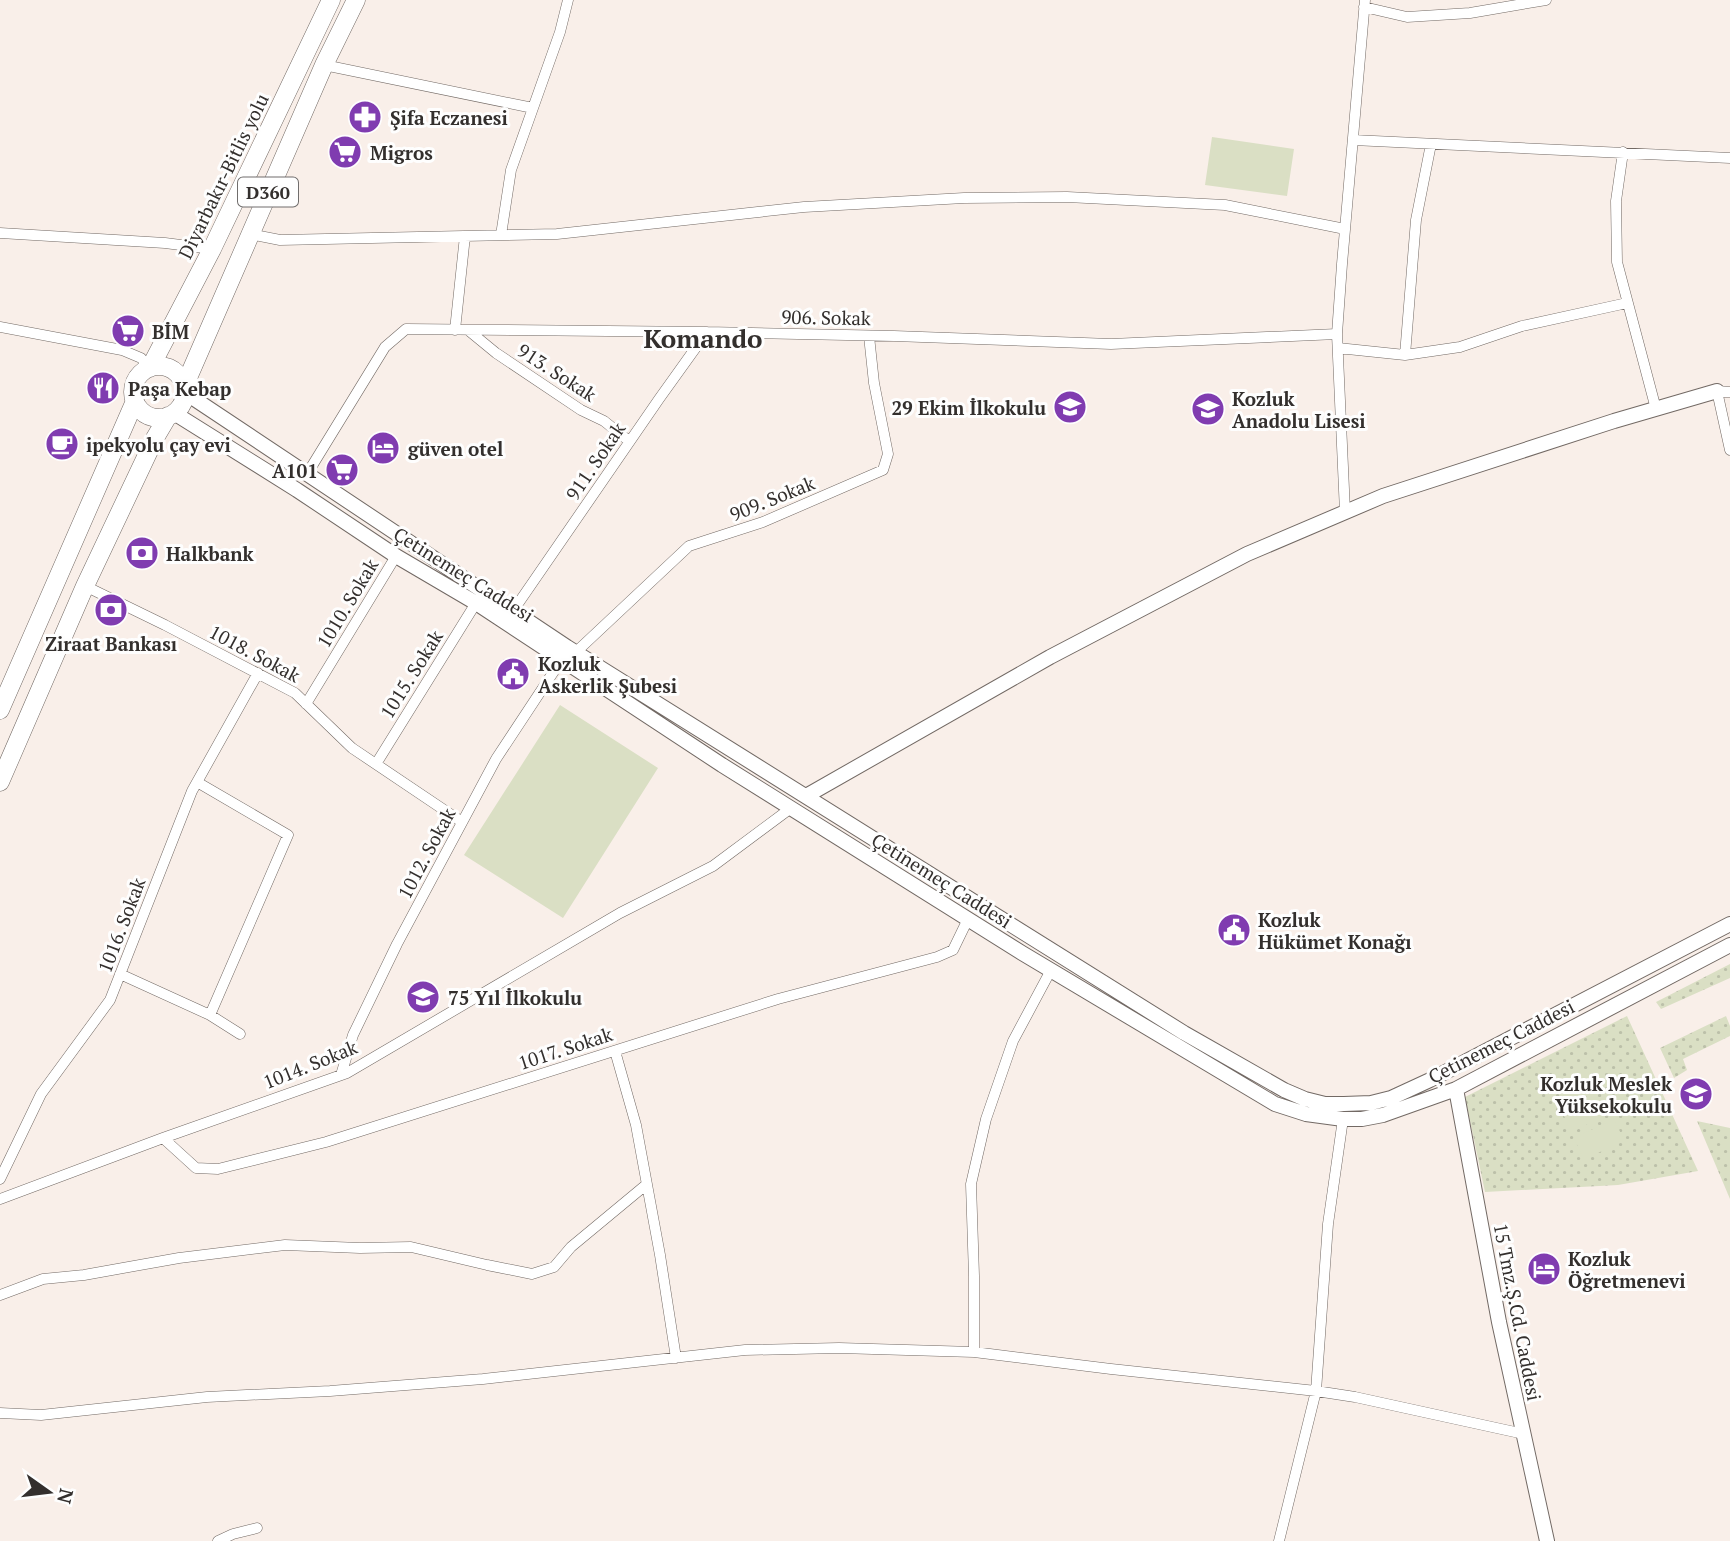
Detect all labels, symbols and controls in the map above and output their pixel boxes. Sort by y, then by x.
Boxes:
street label: Diyarbakır-Bitlis yolu [172,89,274,263]
pharmacy icon: Şifa Eczanesi [346,98,384,136]
place label: Şifa Eczanesi [390,105,508,131]
supermarket icon: Migros [326,133,364,171]
place label: Migros [370,140,433,165]
road number: D360 [238,177,298,206]
street label: 906. Sokak [781,304,871,330]
supermarket icon: BİM [109,312,147,350]
place label: BİM [152,319,189,344]
district label: Komando [643,321,763,355]
street label: 913. Sokak [513,337,601,407]
restaurant icon: Paşa Kebap [84,369,122,407]
place label: Paşa Kebap [128,376,231,401]
place label: Kozluk Anadolu Lisesi [1232,386,1366,433]
school or university icon: 29 Ekim İlkokulu [1051,388,1089,426]
school or university icon: Kozluk Anadolu Lisesi [1189,390,1227,428]
place label: 29 Ekim İlkokulu [891,395,1046,420]
street label: 911. Sokak [560,417,630,505]
cafe icon: ipekyolu çay evi [43,425,81,463]
hotel icon: güven otel [364,429,402,467]
place label: ipekyolu çay evi [86,432,231,457]
place label: güven otel [408,436,503,461]
supermarket icon: A101 [323,451,361,489]
place label: A101 [272,458,318,483]
street label: 909. Sokak [726,470,818,526]
street label: Çetinemeç Caddesi [389,521,539,627]
bank icon: Halkbank [123,534,161,572]
place label: Halkbank [166,541,255,566]
street label: 1010. Sokak [311,554,383,652]
bank icon: Ziraat Bankası [92,591,130,629]
street label: 1018. Sokak [205,619,305,687]
street label: 1015. Sokak [374,625,448,723]
place label: Ziraat Bankası [45,631,177,656]
place label: Kozluk Askerlik Şubesi [538,651,677,699]
public building icon: Kozluk Askerlik Şubesi [494,655,532,693]
street label: 1012. Sokak [392,803,460,903]
street label: Çetinemeç Caddesi [867,827,1017,933]
street label: 1016. Sokak [91,874,151,976]
place label: Kozluk Hükümet Konağı [1258,907,1412,954]
public building icon: Kozluk Hükümet Konağı [1215,911,1253,949]
school or university icon: 75 Yıl İlkokulu [404,978,442,1016]
place label: 75 Yıl İlkokulu [448,985,582,1010]
street label: Çetinemeç Caddesi [1424,993,1578,1089]
street label: 1017. Sokak [515,1021,615,1075]
street label: 1014. Sokak [259,1034,361,1094]
place label: Kozluk Meslek Yüksekokulu [1540,1071,1673,1118]
school or university icon: Kozluk Meslek Yüksekokulu [1677,1075,1715,1113]
street label: 15 Tmz.Ş.Cd. Caddesi [1489,1221,1547,1403]
place label: Kozluk Öğretmenevi [1568,1246,1685,1293]
hotel icon: Kozluk Öğretmenevi [1525,1250,1563,1288]
north arrow [14,1457,84,1527]
text: N [52,1486,80,1507]

